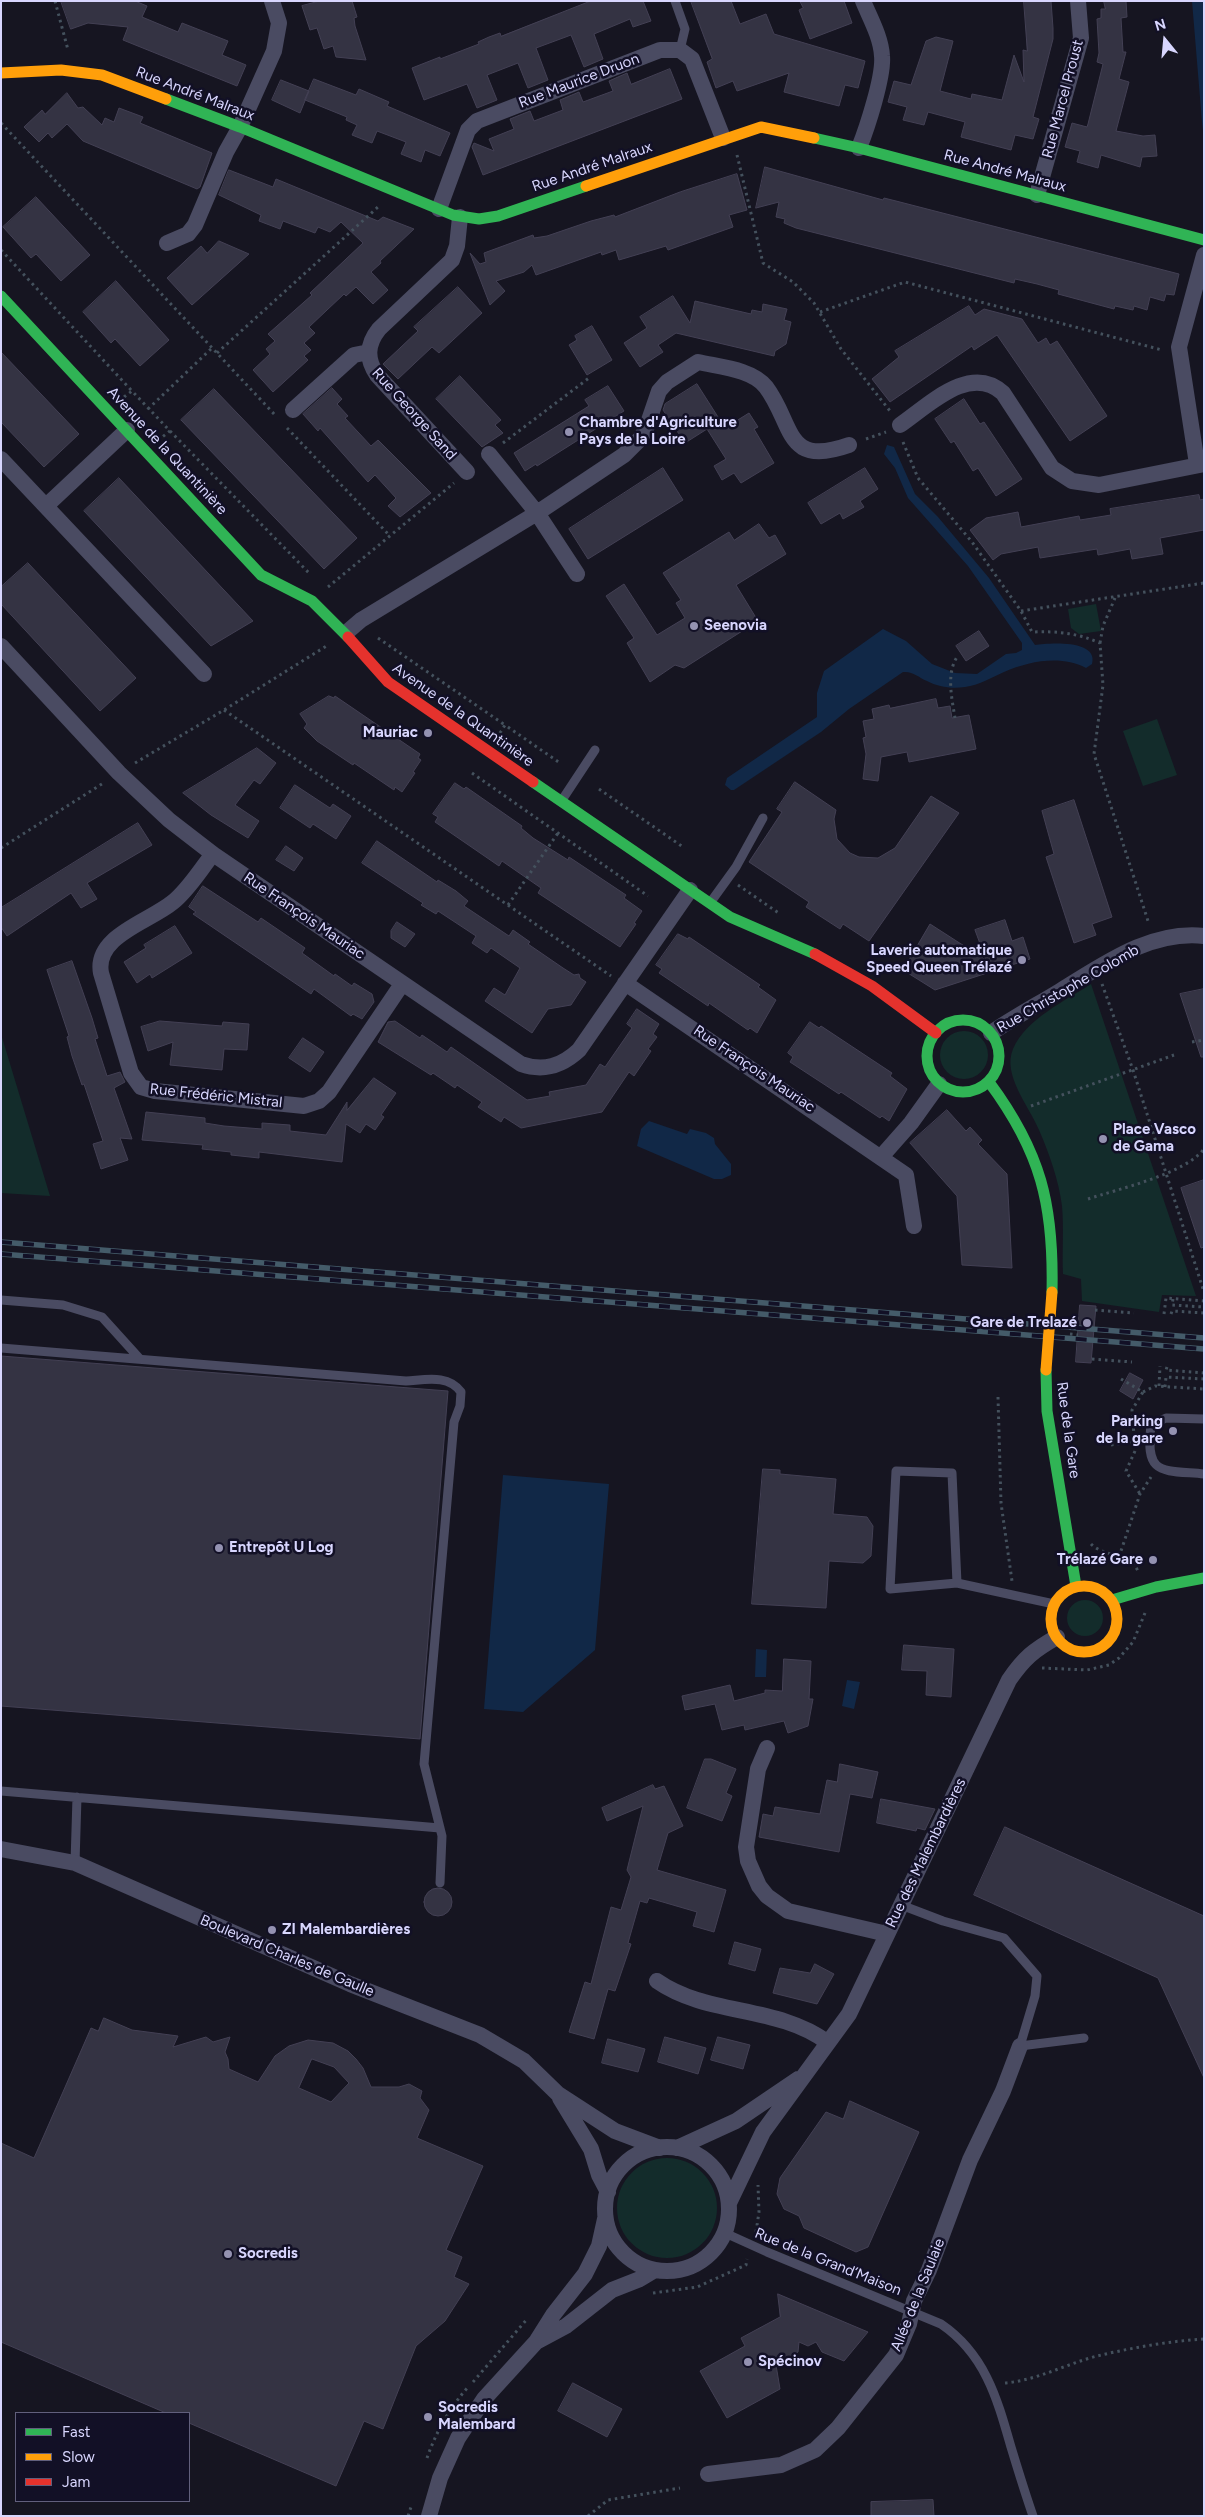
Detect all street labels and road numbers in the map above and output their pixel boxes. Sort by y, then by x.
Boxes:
street label: Rue Marcel Proust [1039,38,1087,160]
street label: Rue Maurice Druon [516,50,642,112]
street label: Rue André Malraux [133,63,257,125]
street label: Rue André Malraux [530,138,654,196]
street label: Rue André Malraux [942,146,1068,196]
street label: Rue George Sand [368,364,460,464]
street label: Avenue de la Quantinière [103,383,231,519]
street label: Avenue de la Quantinière [389,659,537,771]
street label: Rue François Mauriac [240,869,368,963]
street label: Rue Christophe Colomb [994,941,1142,1037]
street label: Rue François Mauriac [690,1022,818,1116]
street label: Rue Frédéric Mistral [149,1080,283,1112]
street label: Rue de la Gare [1052,1381,1084,1479]
street label: Rue des Malembardières [882,1775,970,1931]
street label: Boulevard Charles de Gaulle [197,1911,377,2001]
street label: Rue de la Grand’Maison [752,2224,904,2300]
street label: Allée de la Saulaie [887,2236,949,2354]

